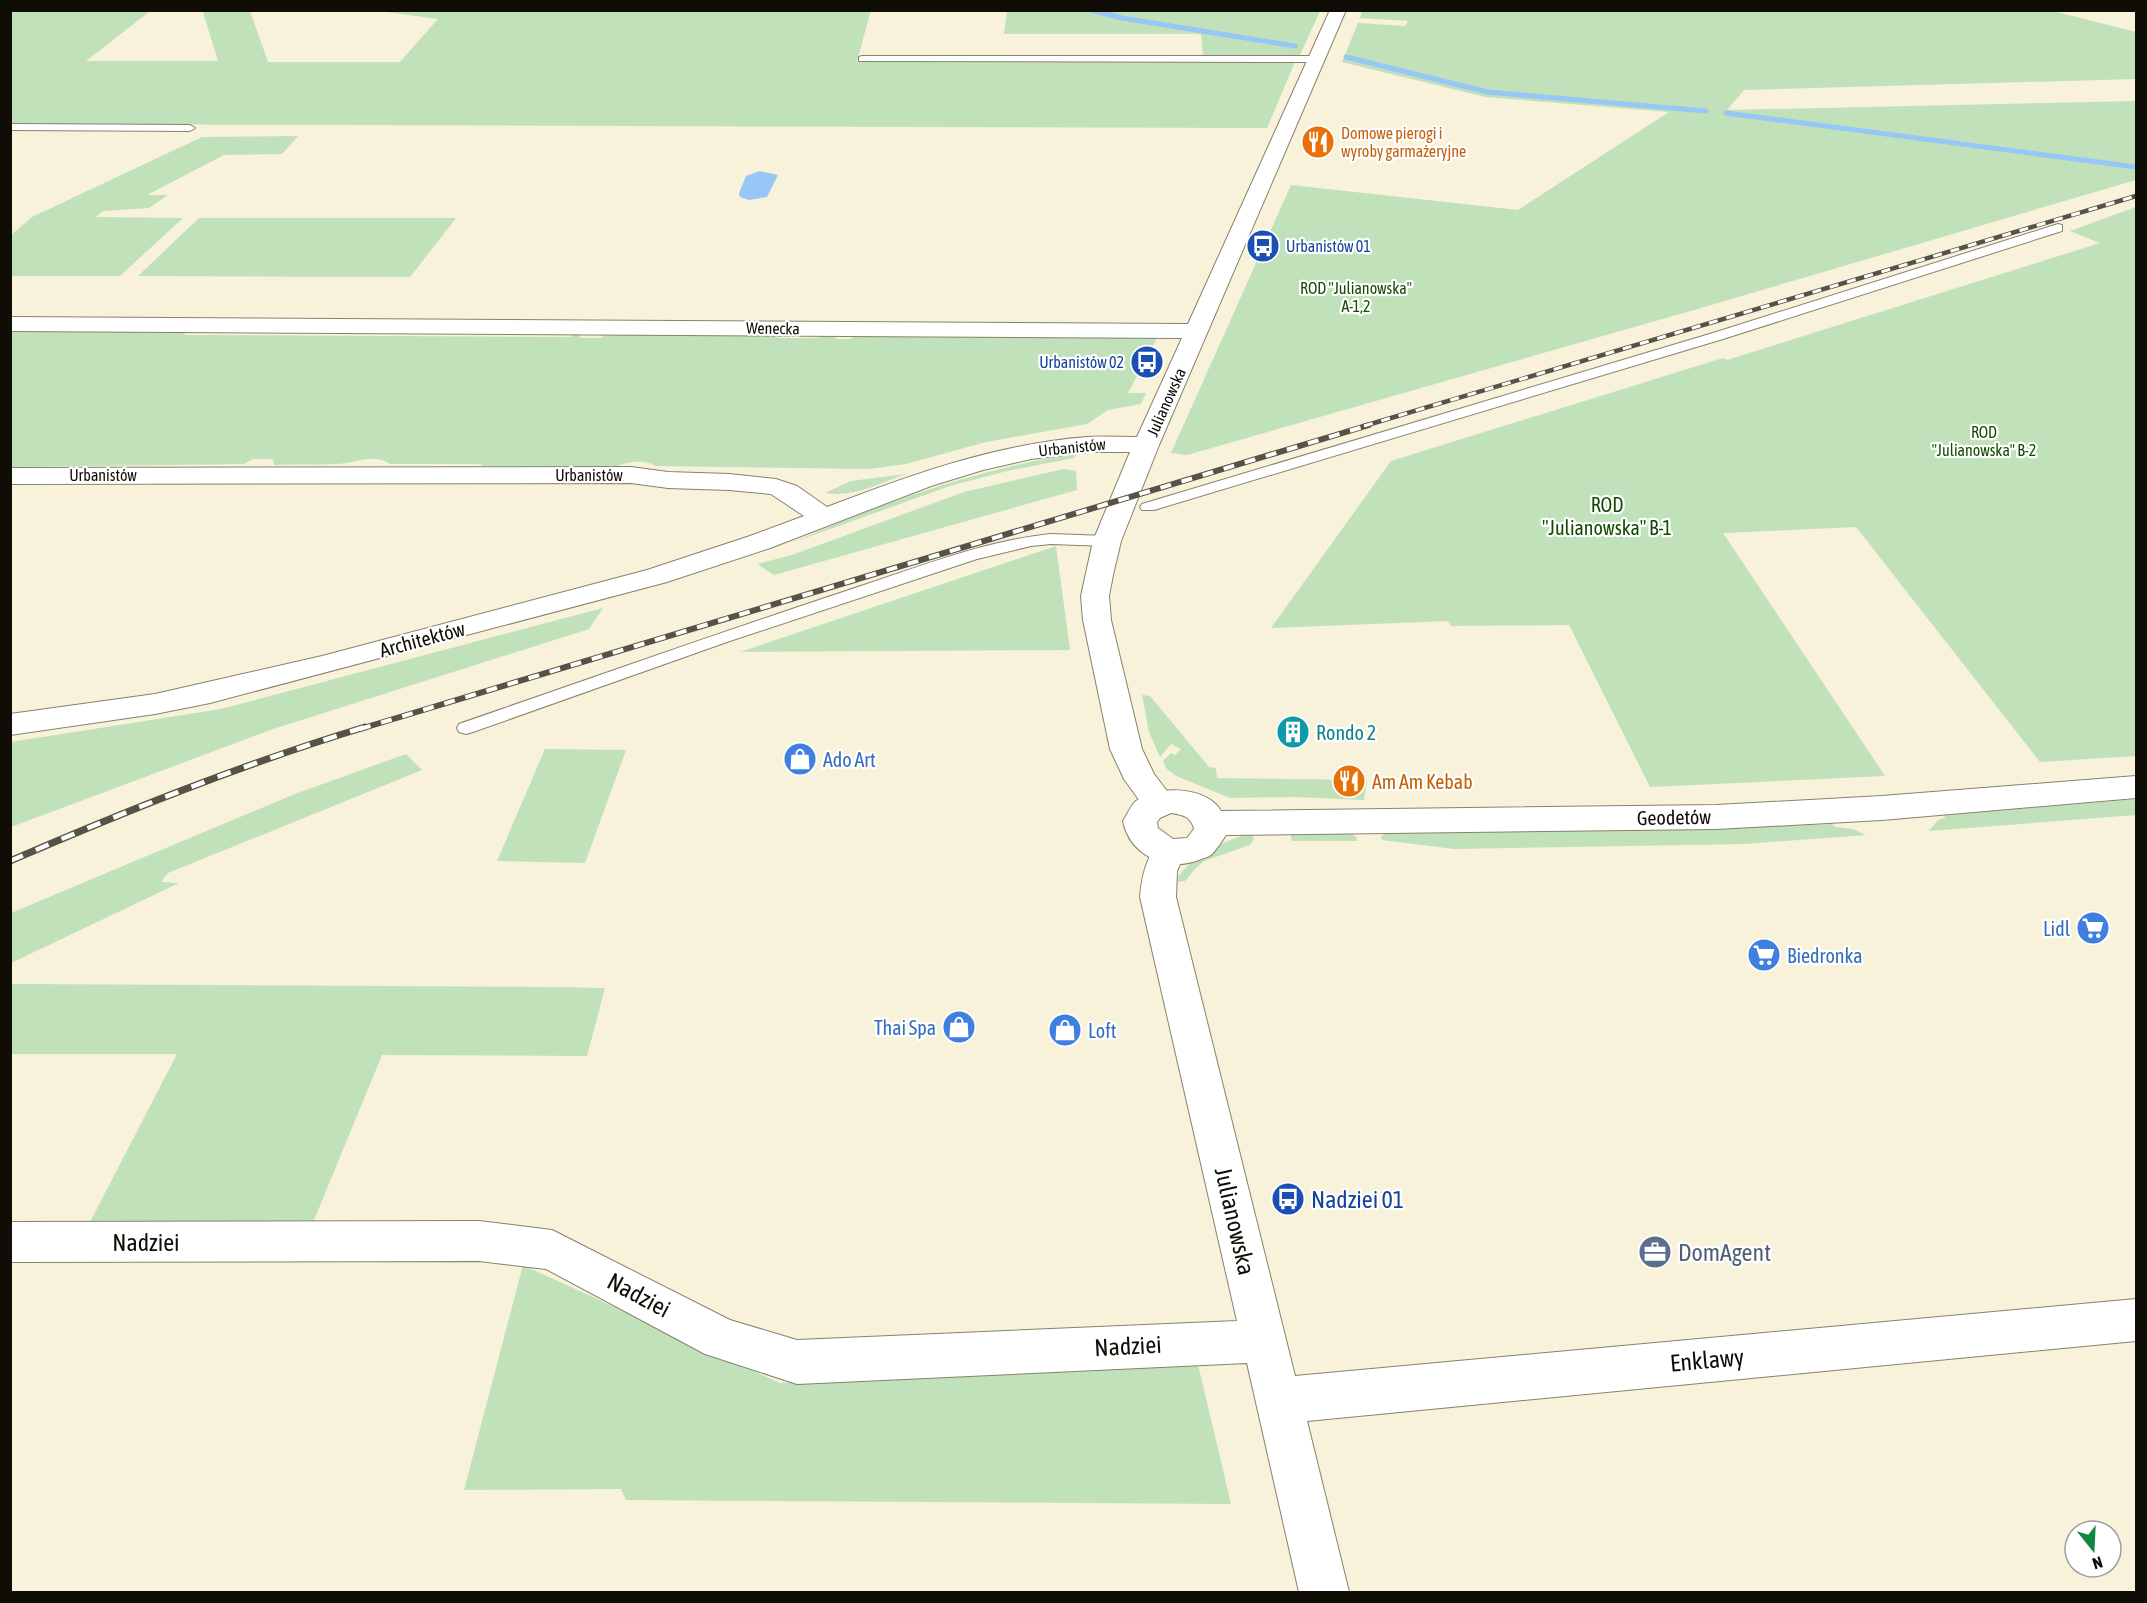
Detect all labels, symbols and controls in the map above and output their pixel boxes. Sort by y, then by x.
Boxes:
restaurant icon: Domowe pierogi i wyroby garmażeryjne [1300,124,1336,160]
place label: Domowe pierogi i wyroby garmażeryjne [1341,124,1466,161]
bus stop icon: Urbanistów 01 [1245,228,1281,264]
place label: Urbanistów 01 [1286,237,1371,255]
park label: ROD "Julianowska" A-1,2 [1300,279,1412,315]
street label: Wenecka [746,319,800,337]
bus stop icon: Urbanistów 02 [1129,344,1165,380]
place label: Urbanistów 02 [1039,353,1124,371]
street label: Julianowska [1143,365,1189,439]
park label: ROD "Julianowska" B-2 [1932,423,2036,459]
street label: Urbanistów [1037,434,1107,459]
street label: Urbanistów [69,466,137,484]
street label: Urbanistów [555,466,623,484]
park label: ROD "Julianowska" B-1 [1542,493,1672,539]
street label: Architektów [377,617,467,661]
building icon: Rondo 2 [1275,714,1311,750]
place label: Rondo 2 [1316,721,1376,744]
shop icon: Ado Art [782,741,818,777]
place label: Ado Art [823,748,876,771]
restaurant icon: Am Am Kebab [1331,763,1367,799]
place label: Am Am Kebab [1372,770,1473,793]
street label: Geodetów [1637,805,1711,829]
supermarket icon: Lidl [2075,910,2111,946]
place label: Lidl [2043,917,2071,940]
supermarket icon: Biedronka [1746,937,1782,973]
place label: Biedronka [1787,944,1863,967]
shop icon: Thai Spa [941,1009,977,1045]
shop icon: Loft [1047,1012,1083,1048]
place label: Thai Spa [874,1016,936,1039]
place label: Loft [1088,1019,1117,1042]
street label: Julianowska [1210,1165,1260,1277]
bus stop icon: Nadziei 01 [1270,1181,1306,1217]
place label: Nadziei 01 [1311,1186,1404,1213]
street label: Nadziei [112,1229,180,1256]
office icon: DomAgent [1637,1234,1673,1270]
place label: DomAgent [1678,1239,1771,1266]
street label: Nadziei [603,1267,675,1323]
street label: Nadziei [1094,1331,1162,1361]
street label: Enklawy [1669,1343,1745,1377]
north arrow [2063,1519,2123,1579]
text: N [2090,1553,2105,1573]

